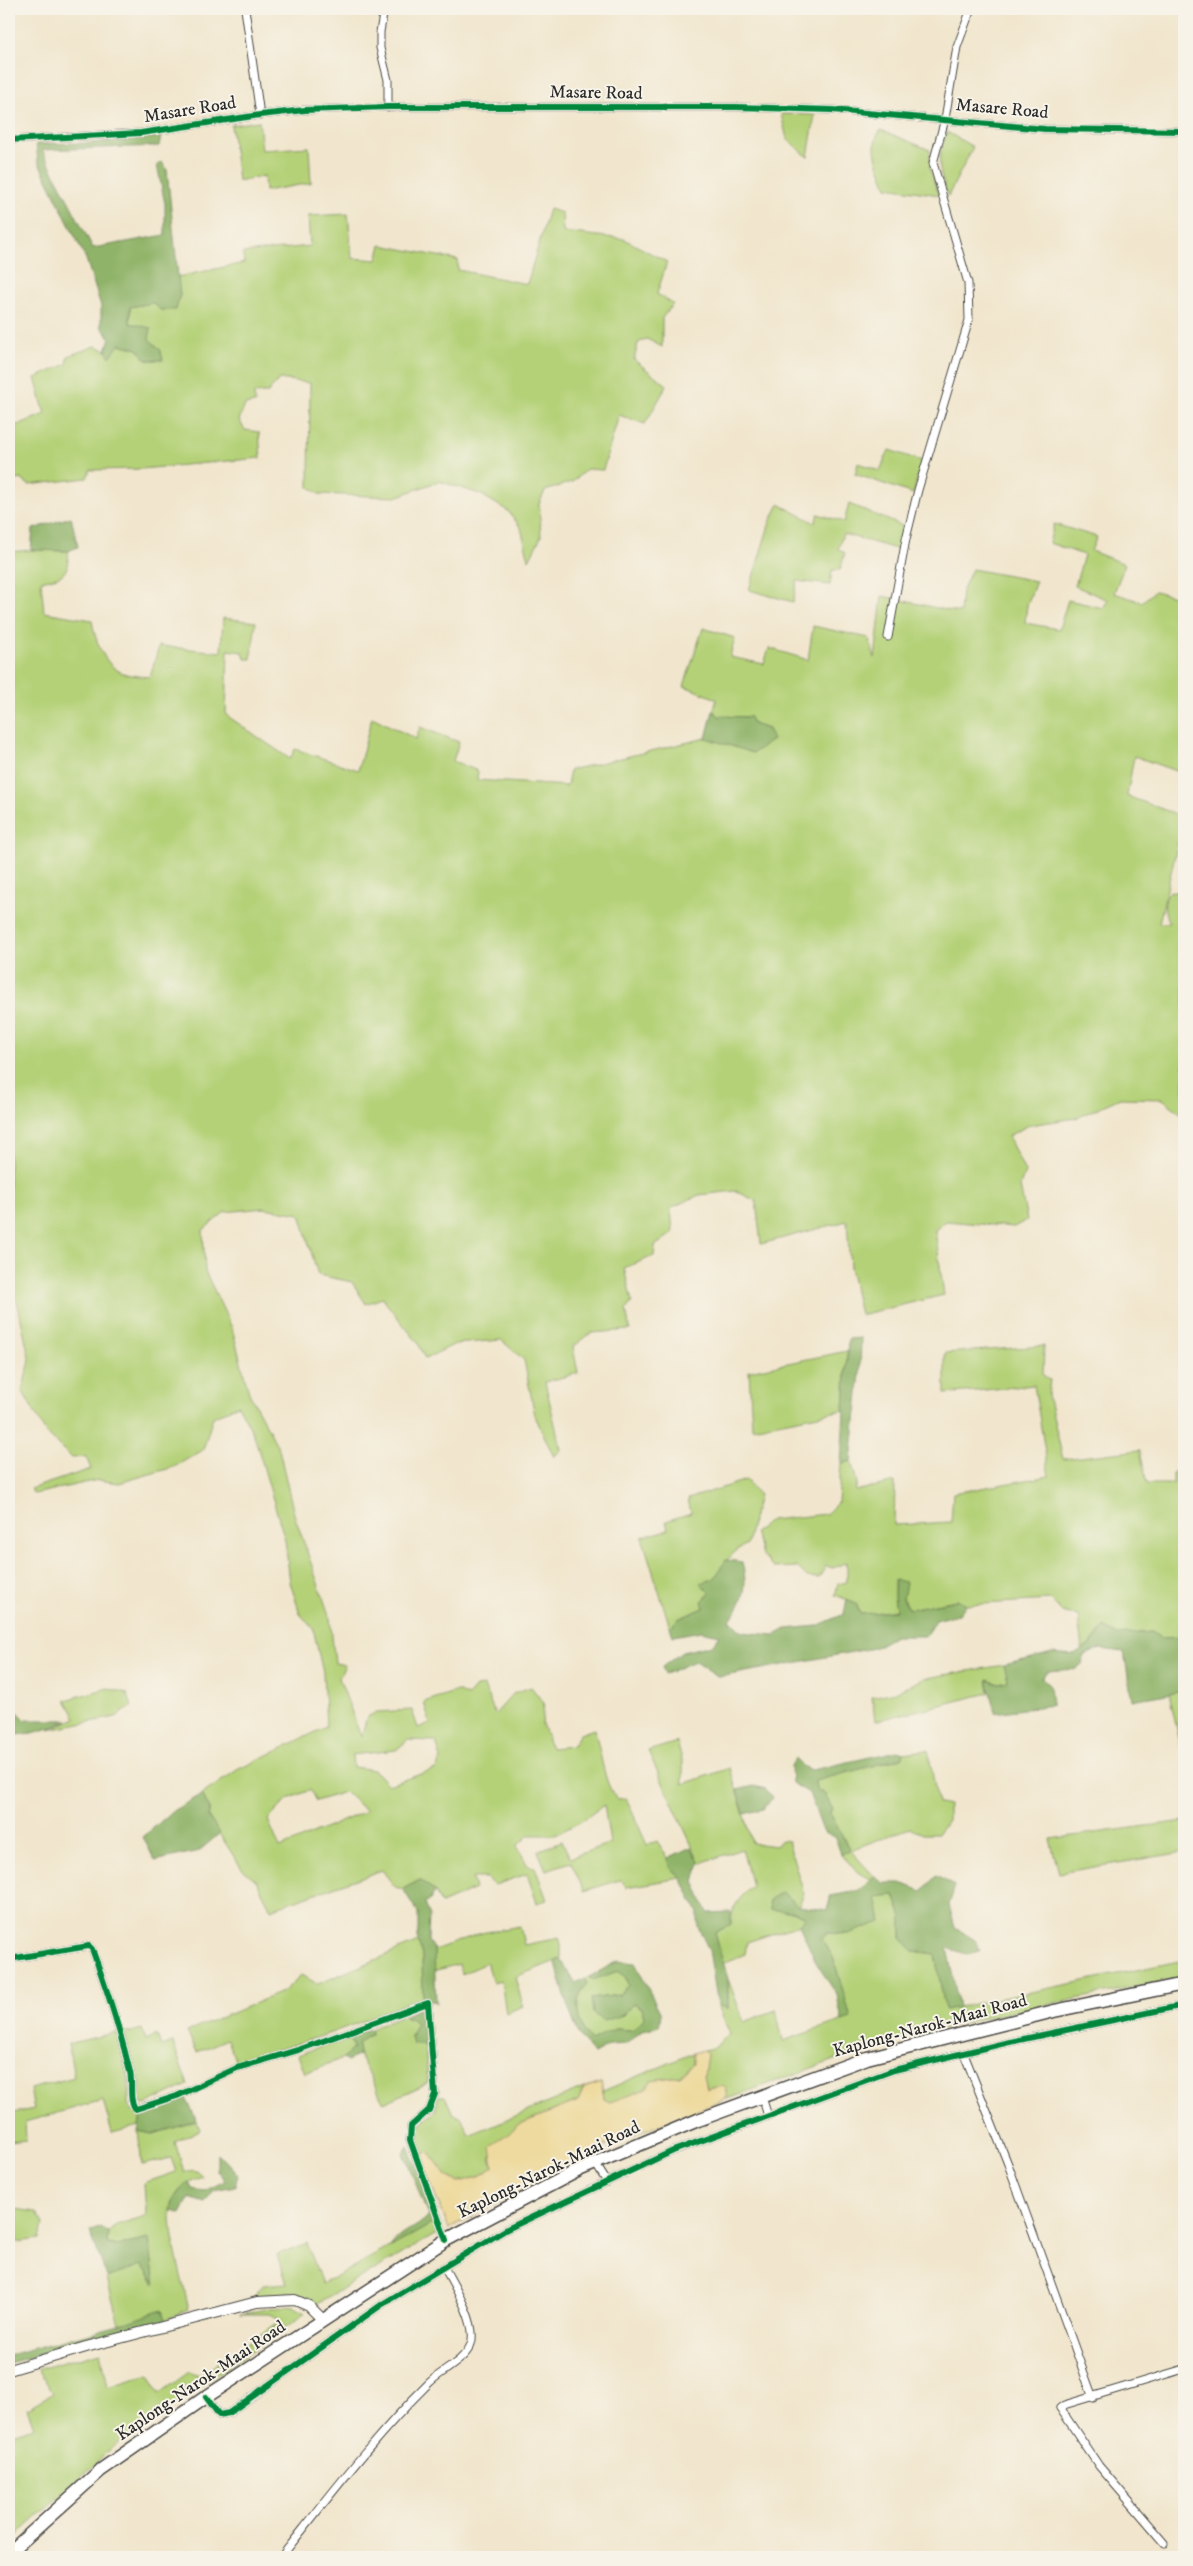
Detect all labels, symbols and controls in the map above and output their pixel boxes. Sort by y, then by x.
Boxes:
street label: Masare Road [549,81,643,105]
street label: Masare Road [142,92,238,128]
street label: Masare Road [955,94,1049,124]
street label: Kaplong-Narok-Maai Road [831,1989,1029,2062]
street label: Kaplong-Narok-Maai Road [454,2116,644,2224]
street label: Kaplong-Narok-Maai Road [112,2316,290,2446]

